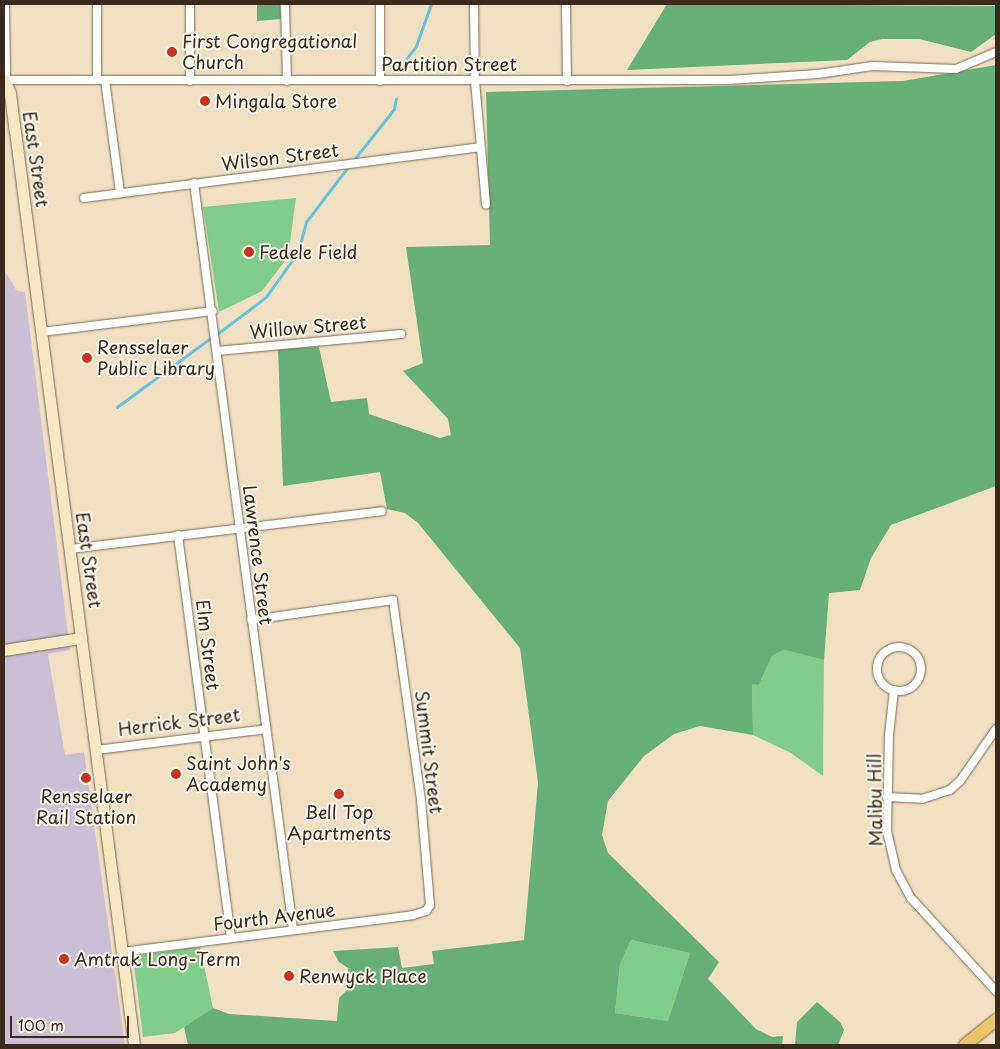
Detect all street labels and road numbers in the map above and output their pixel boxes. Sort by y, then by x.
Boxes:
street label: Partition Street [381,53,517,75]
street label: East Street [19,109,53,209]
street label: Wilson Street [221,139,339,175]
street label: Willow Street [249,311,367,343]
street label: Lawrence Street [239,483,277,627]
street label: East Street [72,510,106,610]
street label: Elm Street [192,598,224,692]
street label: Summit Street [411,688,447,816]
street label: Herrick Street [116,704,242,740]
street label: Malibu Hill [863,753,887,847]
street label: Fourth Avenue [211,899,337,935]

